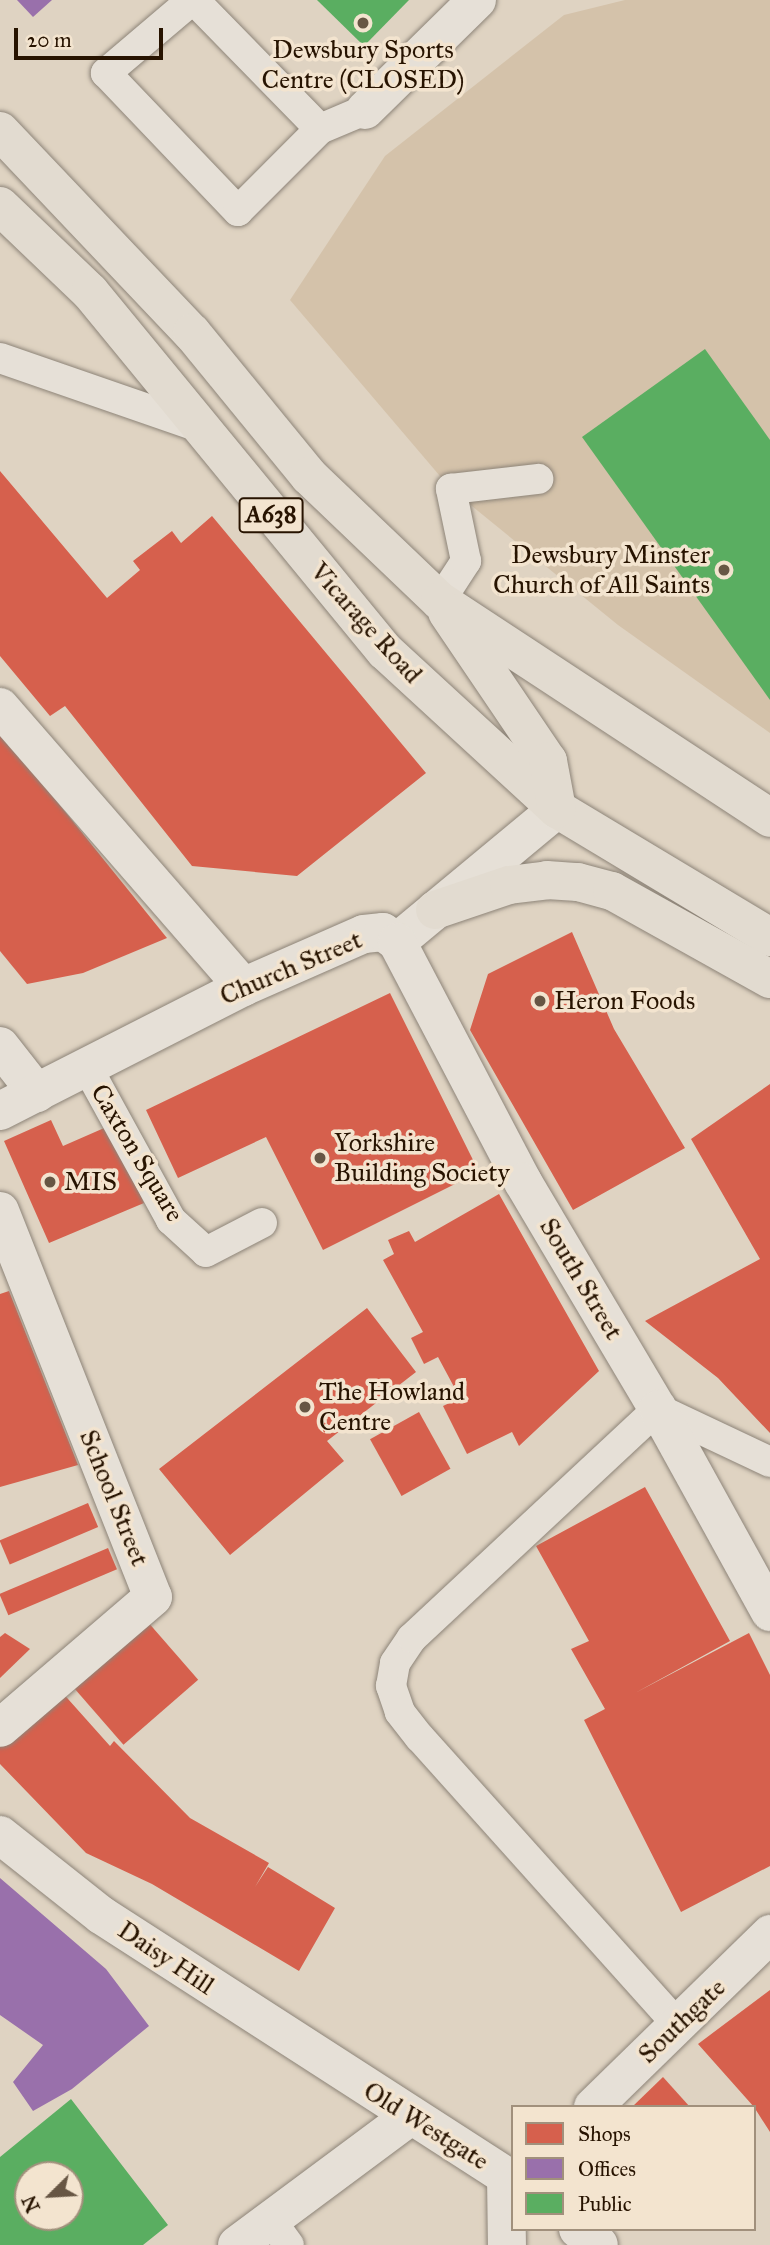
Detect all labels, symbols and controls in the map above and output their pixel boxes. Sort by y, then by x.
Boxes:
scale bar [18,14,166,58]
marker: Dewsbury Sports Centre (CLOSED) [355,15,371,31]
text: 20 m [27,27,72,53]
place label: Dewsbury Sports Centre (CLOSED) [261,34,465,96]
road number: A638 [238,494,304,536]
place label: Dewsbury Minster Church of All Saints [493,539,710,600]
street label: Vicarage Road [304,556,428,690]
marker: Dewsbury Minster Church of All Saints [716,562,732,578]
street label: Church Street [215,924,367,1012]
place label: Heron Foods [554,985,695,1017]
marker: Heron Foods [532,993,548,1009]
street label: Caxton Square [84,1079,190,1227]
place label: Yorkshire Building Society [334,1127,510,1188]
marker: Yorkshire Building Society [312,1150,328,1166]
place label: MIS [64,1166,117,1198]
marker: MIS [42,1174,58,1190]
street label: South Street [533,1213,629,1345]
place label: The Howland Centre [319,1376,465,1438]
marker: The Howland Centre [297,1399,313,1415]
street label: School Street [73,1425,155,1571]
street label: Daisy Hill [112,1914,220,2002]
street label: Southgate [632,1972,732,2070]
street label: Old Westgate [358,2075,494,2177]
legend [511,2105,756,2231]
text: Shops [578,2121,631,2147]
text: Offices [578,2156,636,2182]
north arrow [14,2161,84,2231]
text: Public [578,2191,632,2217]
text: N [17,2192,45,2216]

